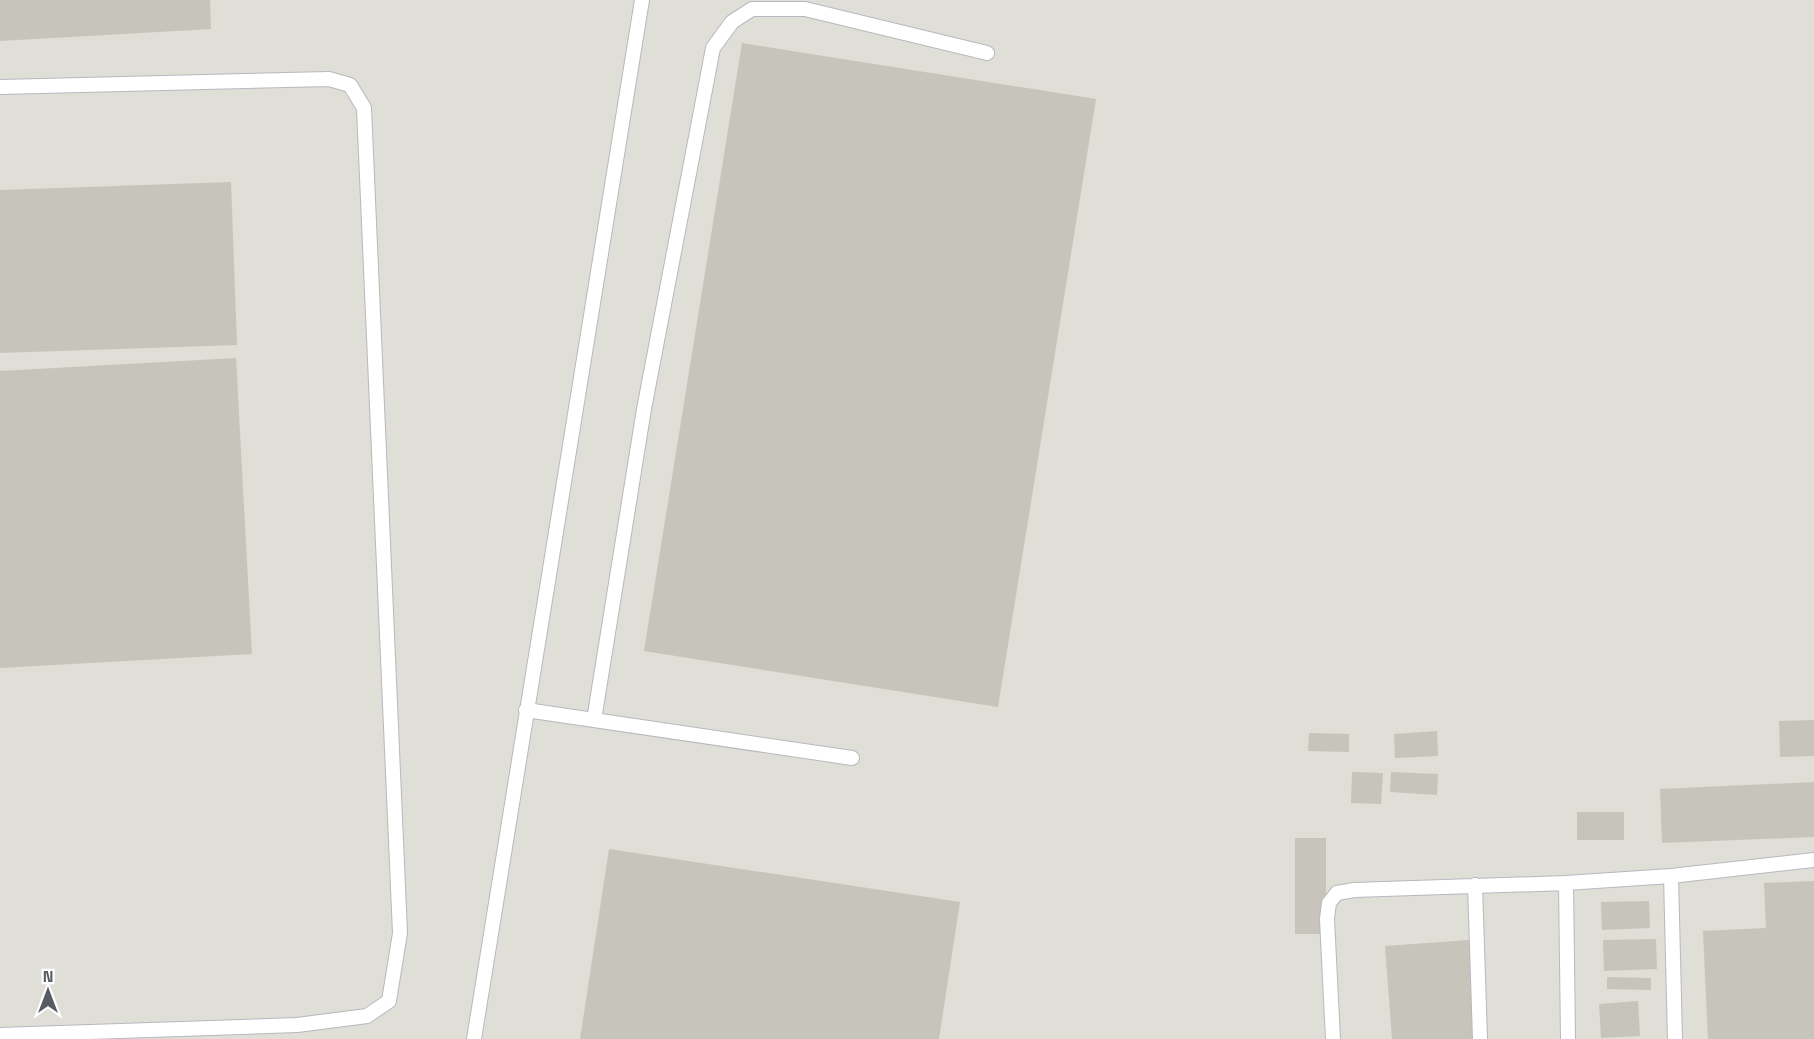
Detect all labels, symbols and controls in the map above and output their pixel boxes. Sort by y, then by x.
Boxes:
north arrow [18,961,78,1021]
text: N [43,966,53,987]

